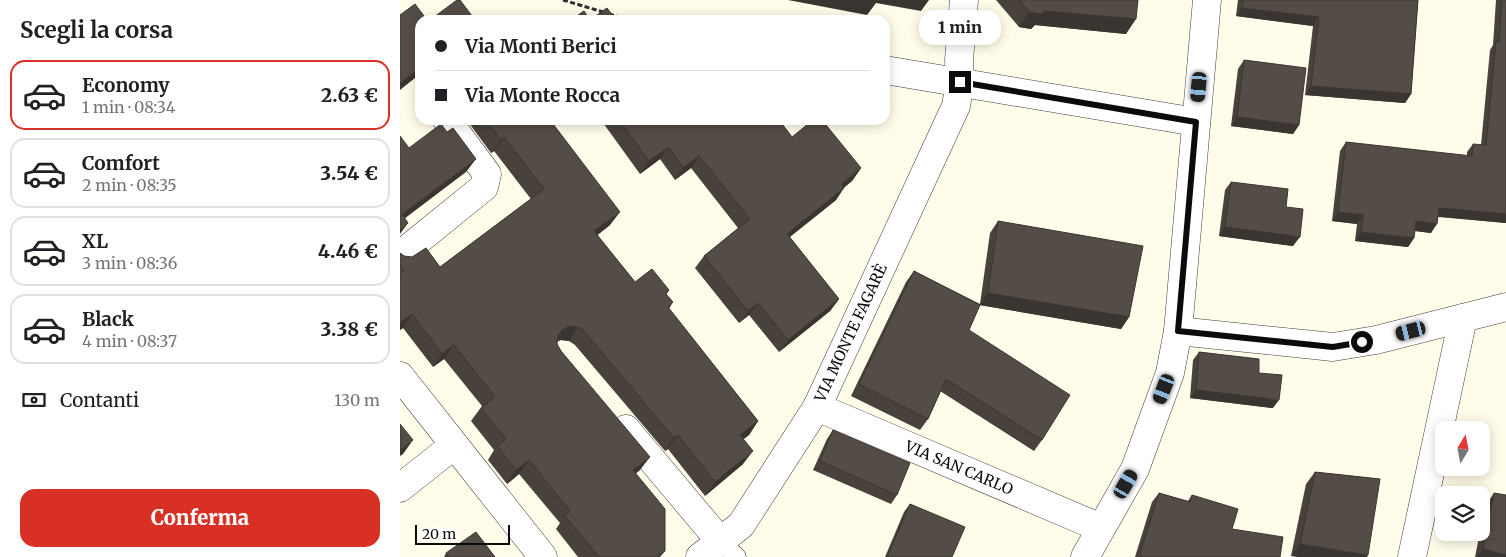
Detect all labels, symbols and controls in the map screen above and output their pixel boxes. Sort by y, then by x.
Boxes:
callout: 1 min [919,9,1001,44]
text: Scegli la corsa [20,16,173,44]
text: 1 min [938,17,982,37]
text: Via Monti Berici [465,34,617,58]
route end [949,71,971,93]
car [1190,71,1207,103]
icon: car [22,73,67,118]
text: Economy [82,73,170,97]
text: 2.63 € [321,83,378,107]
text: Via Monte Rocca [465,83,620,107]
text: 1 min · 08:34 [82,97,176,117]
icon: car [22,151,67,196]
text: Comfort [82,151,160,175]
text: 3.54 € [320,161,378,185]
text: 2 min · 08:35 [82,175,177,195]
icon: car [22,229,67,274]
text: XL [82,229,108,253]
text: 4.46 € [318,239,378,263]
text: 3 min · 08:36 [82,253,177,273]
street label: VIA MONTE FAGARÈ [809,260,891,406]
icon: car [22,307,67,352]
text: Black [82,307,134,331]
text: 3.38 € [320,317,378,341]
car [1394,320,1427,342]
text: 4 min · 08:37 [82,331,177,351]
route start [1351,331,1373,353]
car [1151,372,1176,406]
icon: cash [20,386,48,414]
text: Contanti [60,388,139,412]
text: 130 m [334,390,380,410]
north arrow [1435,421,1490,476]
map controls [1435,421,1490,541]
street label: VIA SAN CARLO [901,436,1016,499]
car [1112,467,1139,501]
button: layers [1435,486,1490,541]
button: Conferma [20,489,380,547]
scale bar [415,522,510,545]
text: 20 m [422,525,456,543]

